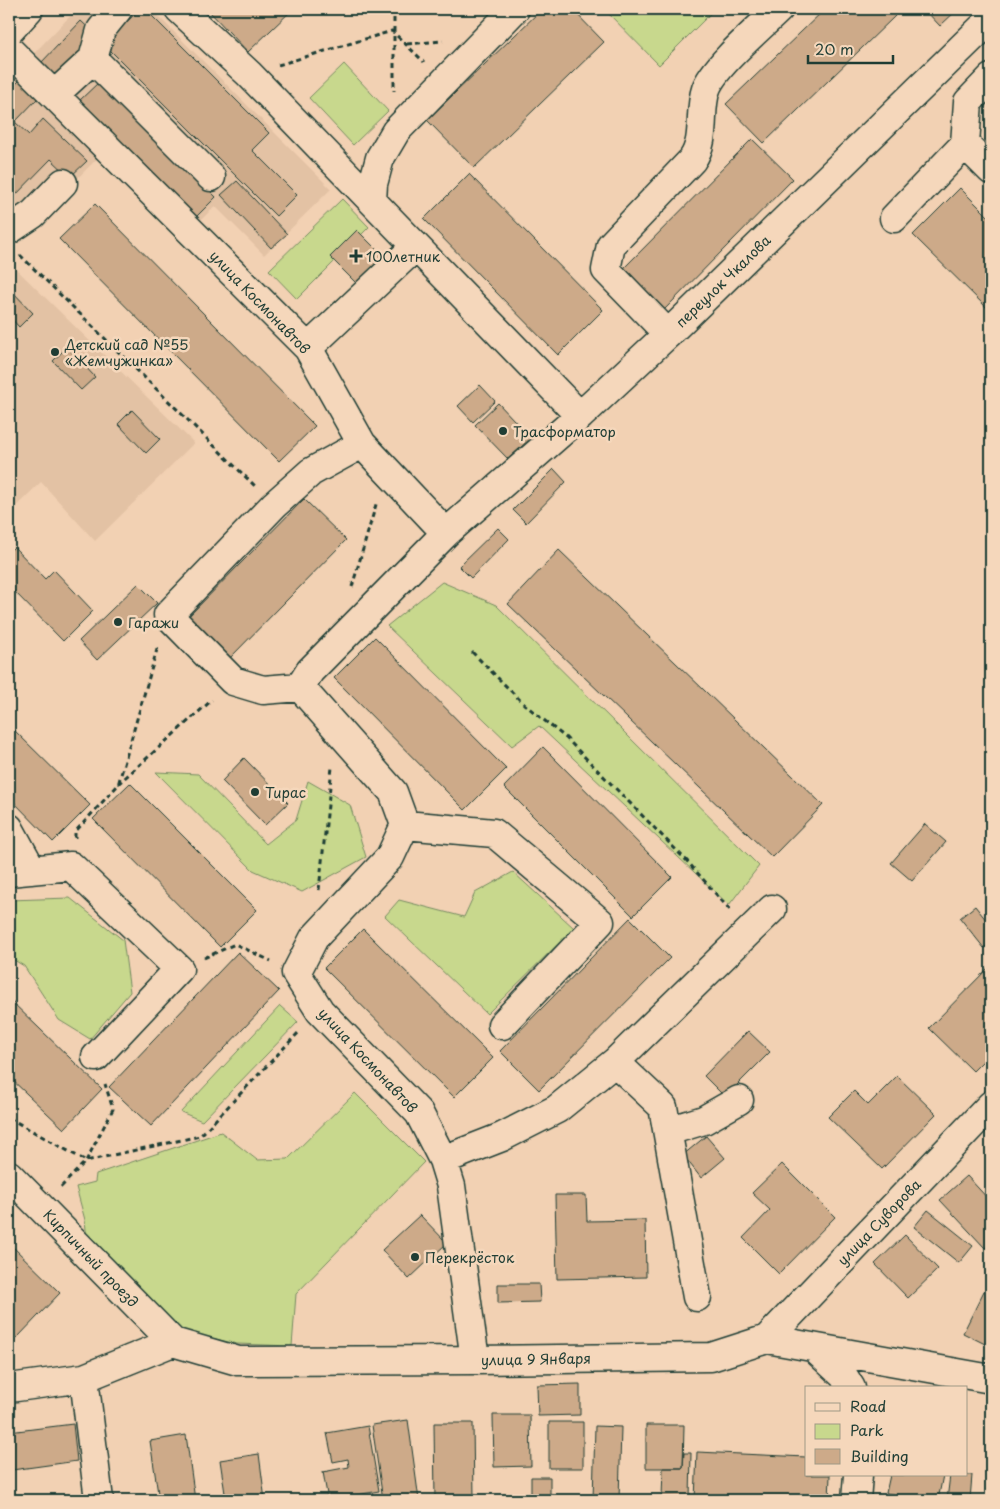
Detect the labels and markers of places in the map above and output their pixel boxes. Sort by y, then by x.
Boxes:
place label: 100летник [366,246,441,267]
marker: 100летник [350,250,362,262]
place label: Детский сад №55 «Жемчужинка» [64,334,188,371]
marker: Детский сад №55 «Жемчужинка» [49,346,61,358]
place label: Трасформатор [513,421,616,442]
marker: Трасформатор [497,425,509,437]
place label: Гаражи [128,612,179,633]
marker: Гаражи [112,616,124,628]
place label: Тирас [265,782,306,803]
marker: Тирас [249,786,261,798]
place label: Перекрёсток [425,1247,515,1268]
marker: Перекрёсток [409,1251,421,1263]

